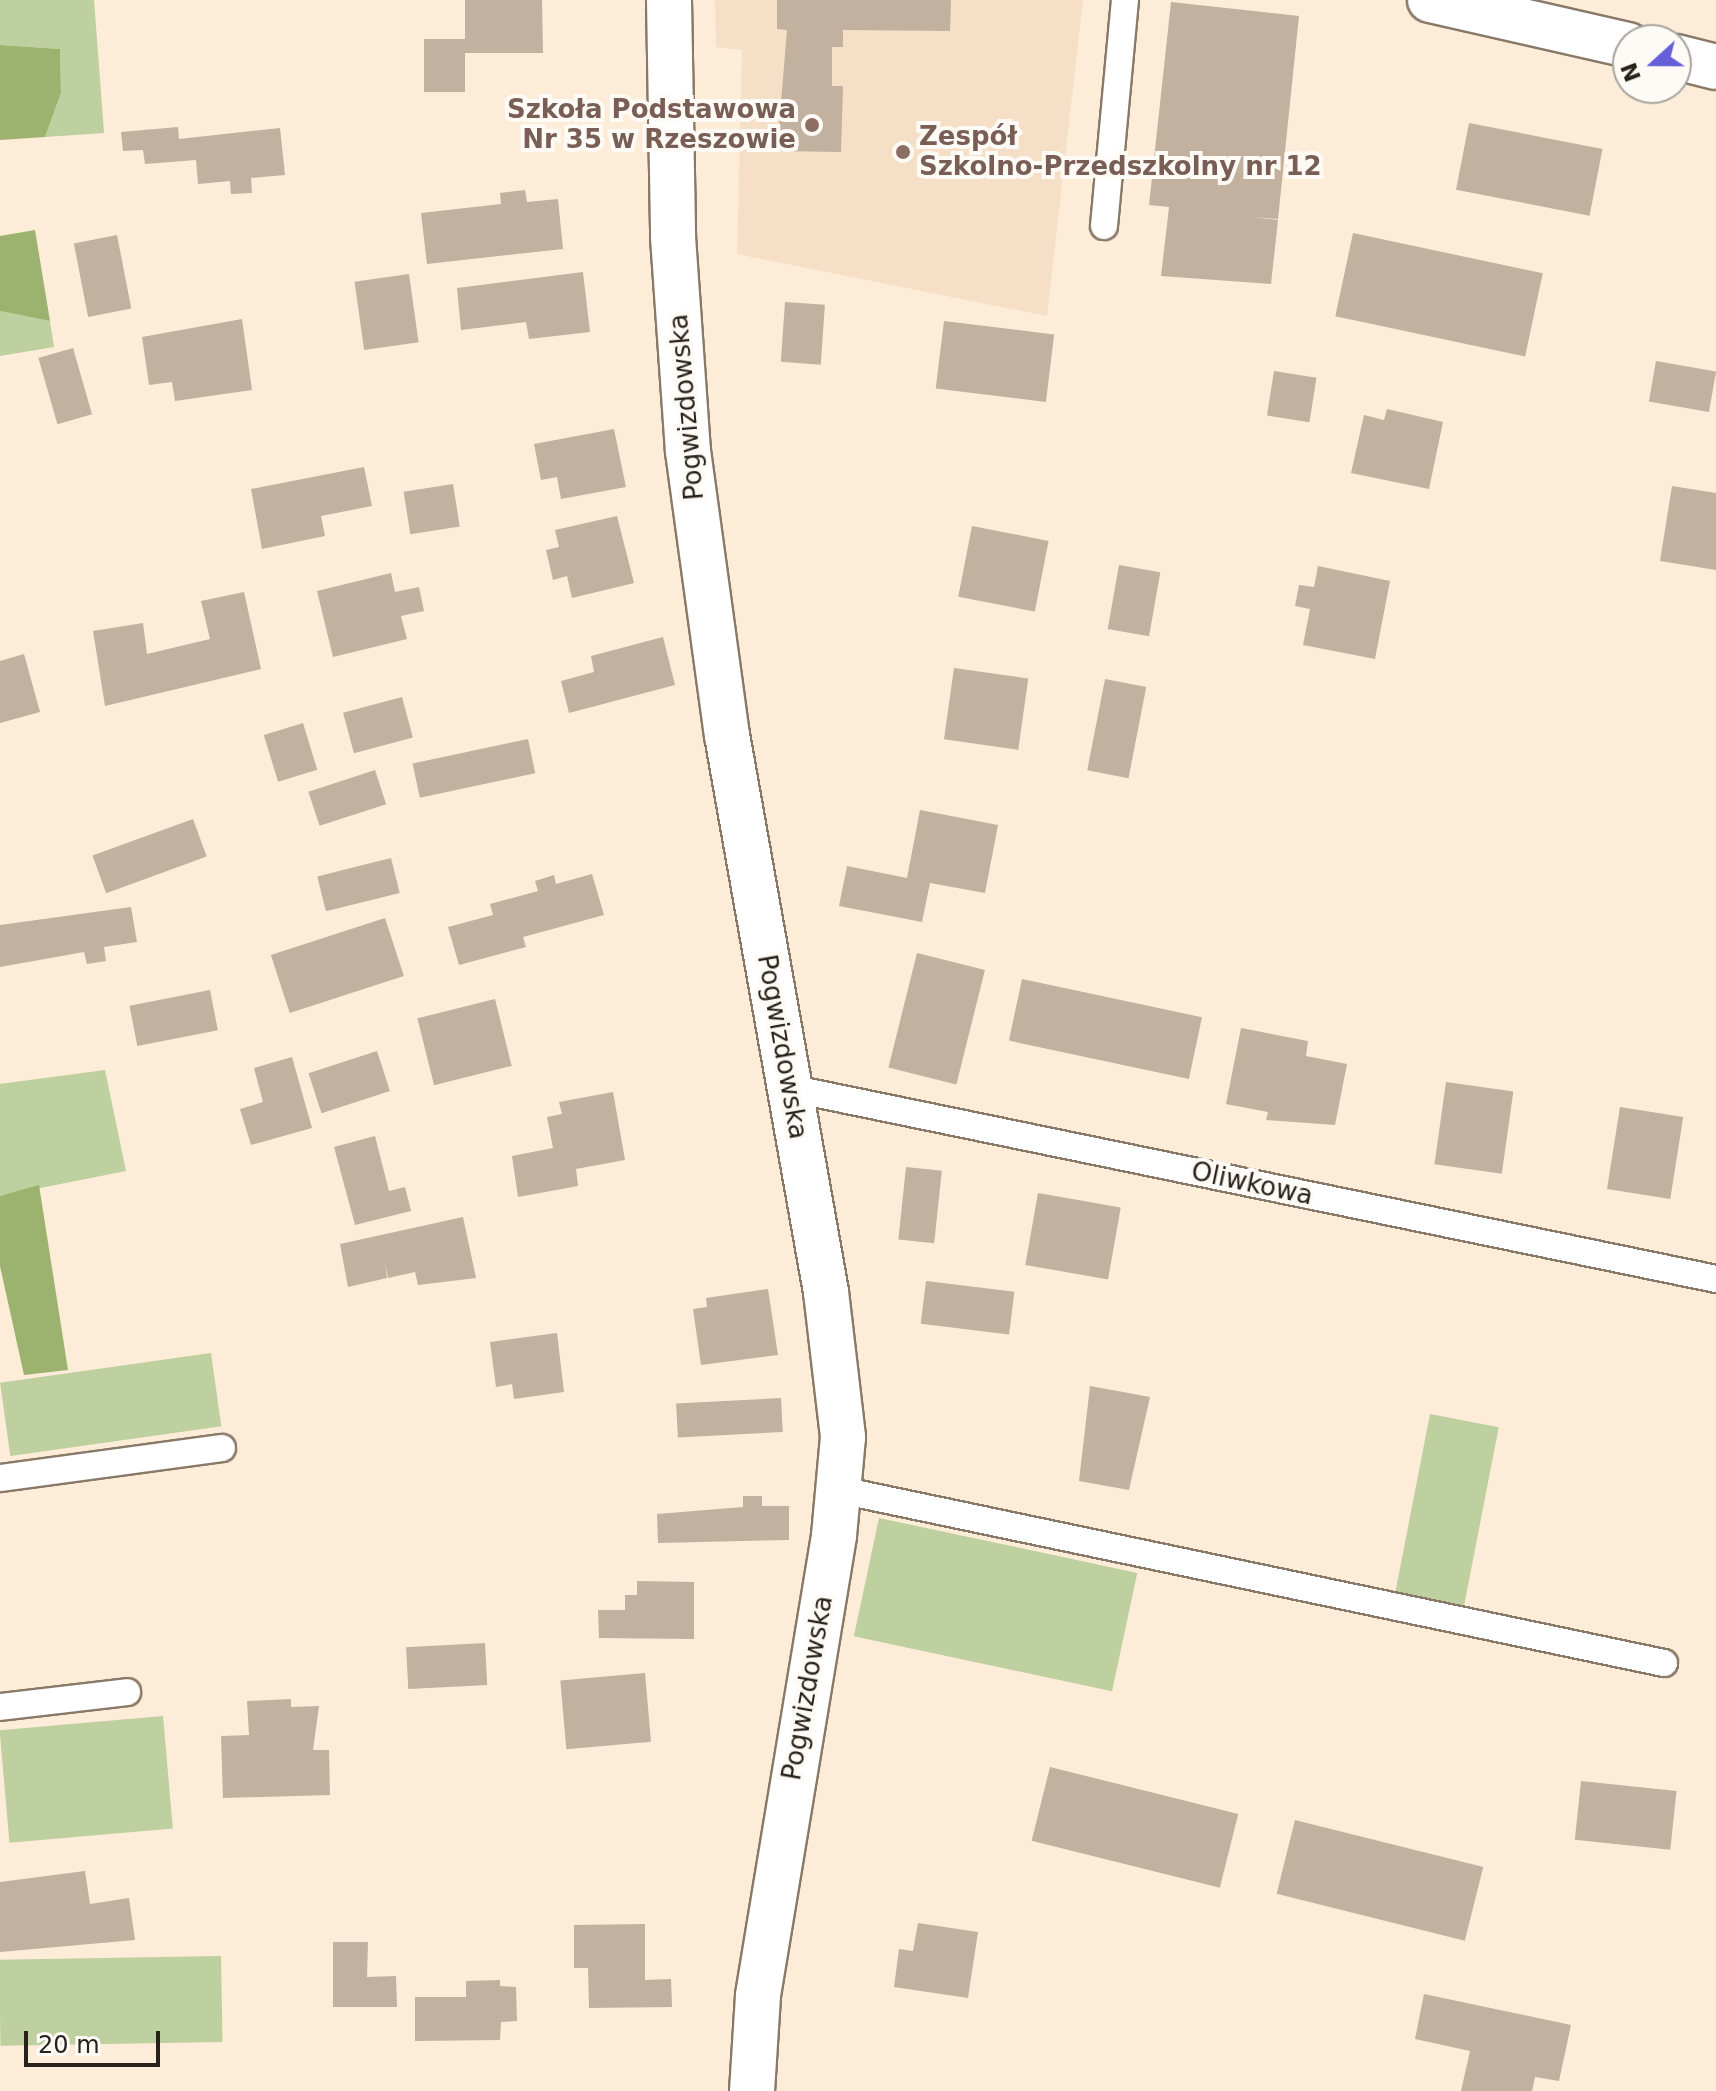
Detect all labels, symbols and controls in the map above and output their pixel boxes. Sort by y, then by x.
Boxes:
north arrow [1612,24,1692,104]
text: N [1616,59,1646,85]
place label: Szkoła Podstawowa Nr 35 w Rzeszowie [507,94,796,156]
marker: Szkoła Podstawowa Nr 35 w Rzeszowie [803,116,821,134]
place label: Zespół Szkolno-Przedszkolny nr 12 [919,121,1322,182]
marker: Zespół Szkolno-Przedszkolny nr 12 [894,143,912,161]
street label: Pogwizdowska [663,312,711,502]
street label: Pogwizdowska [750,952,814,1142]
street label: Oliwkowa [1188,1156,1316,1212]
street label: Pogwizdowska [776,1593,840,1783]
scale bar [28,2015,164,2065]
text: 20 m [38,2031,100,2059]

